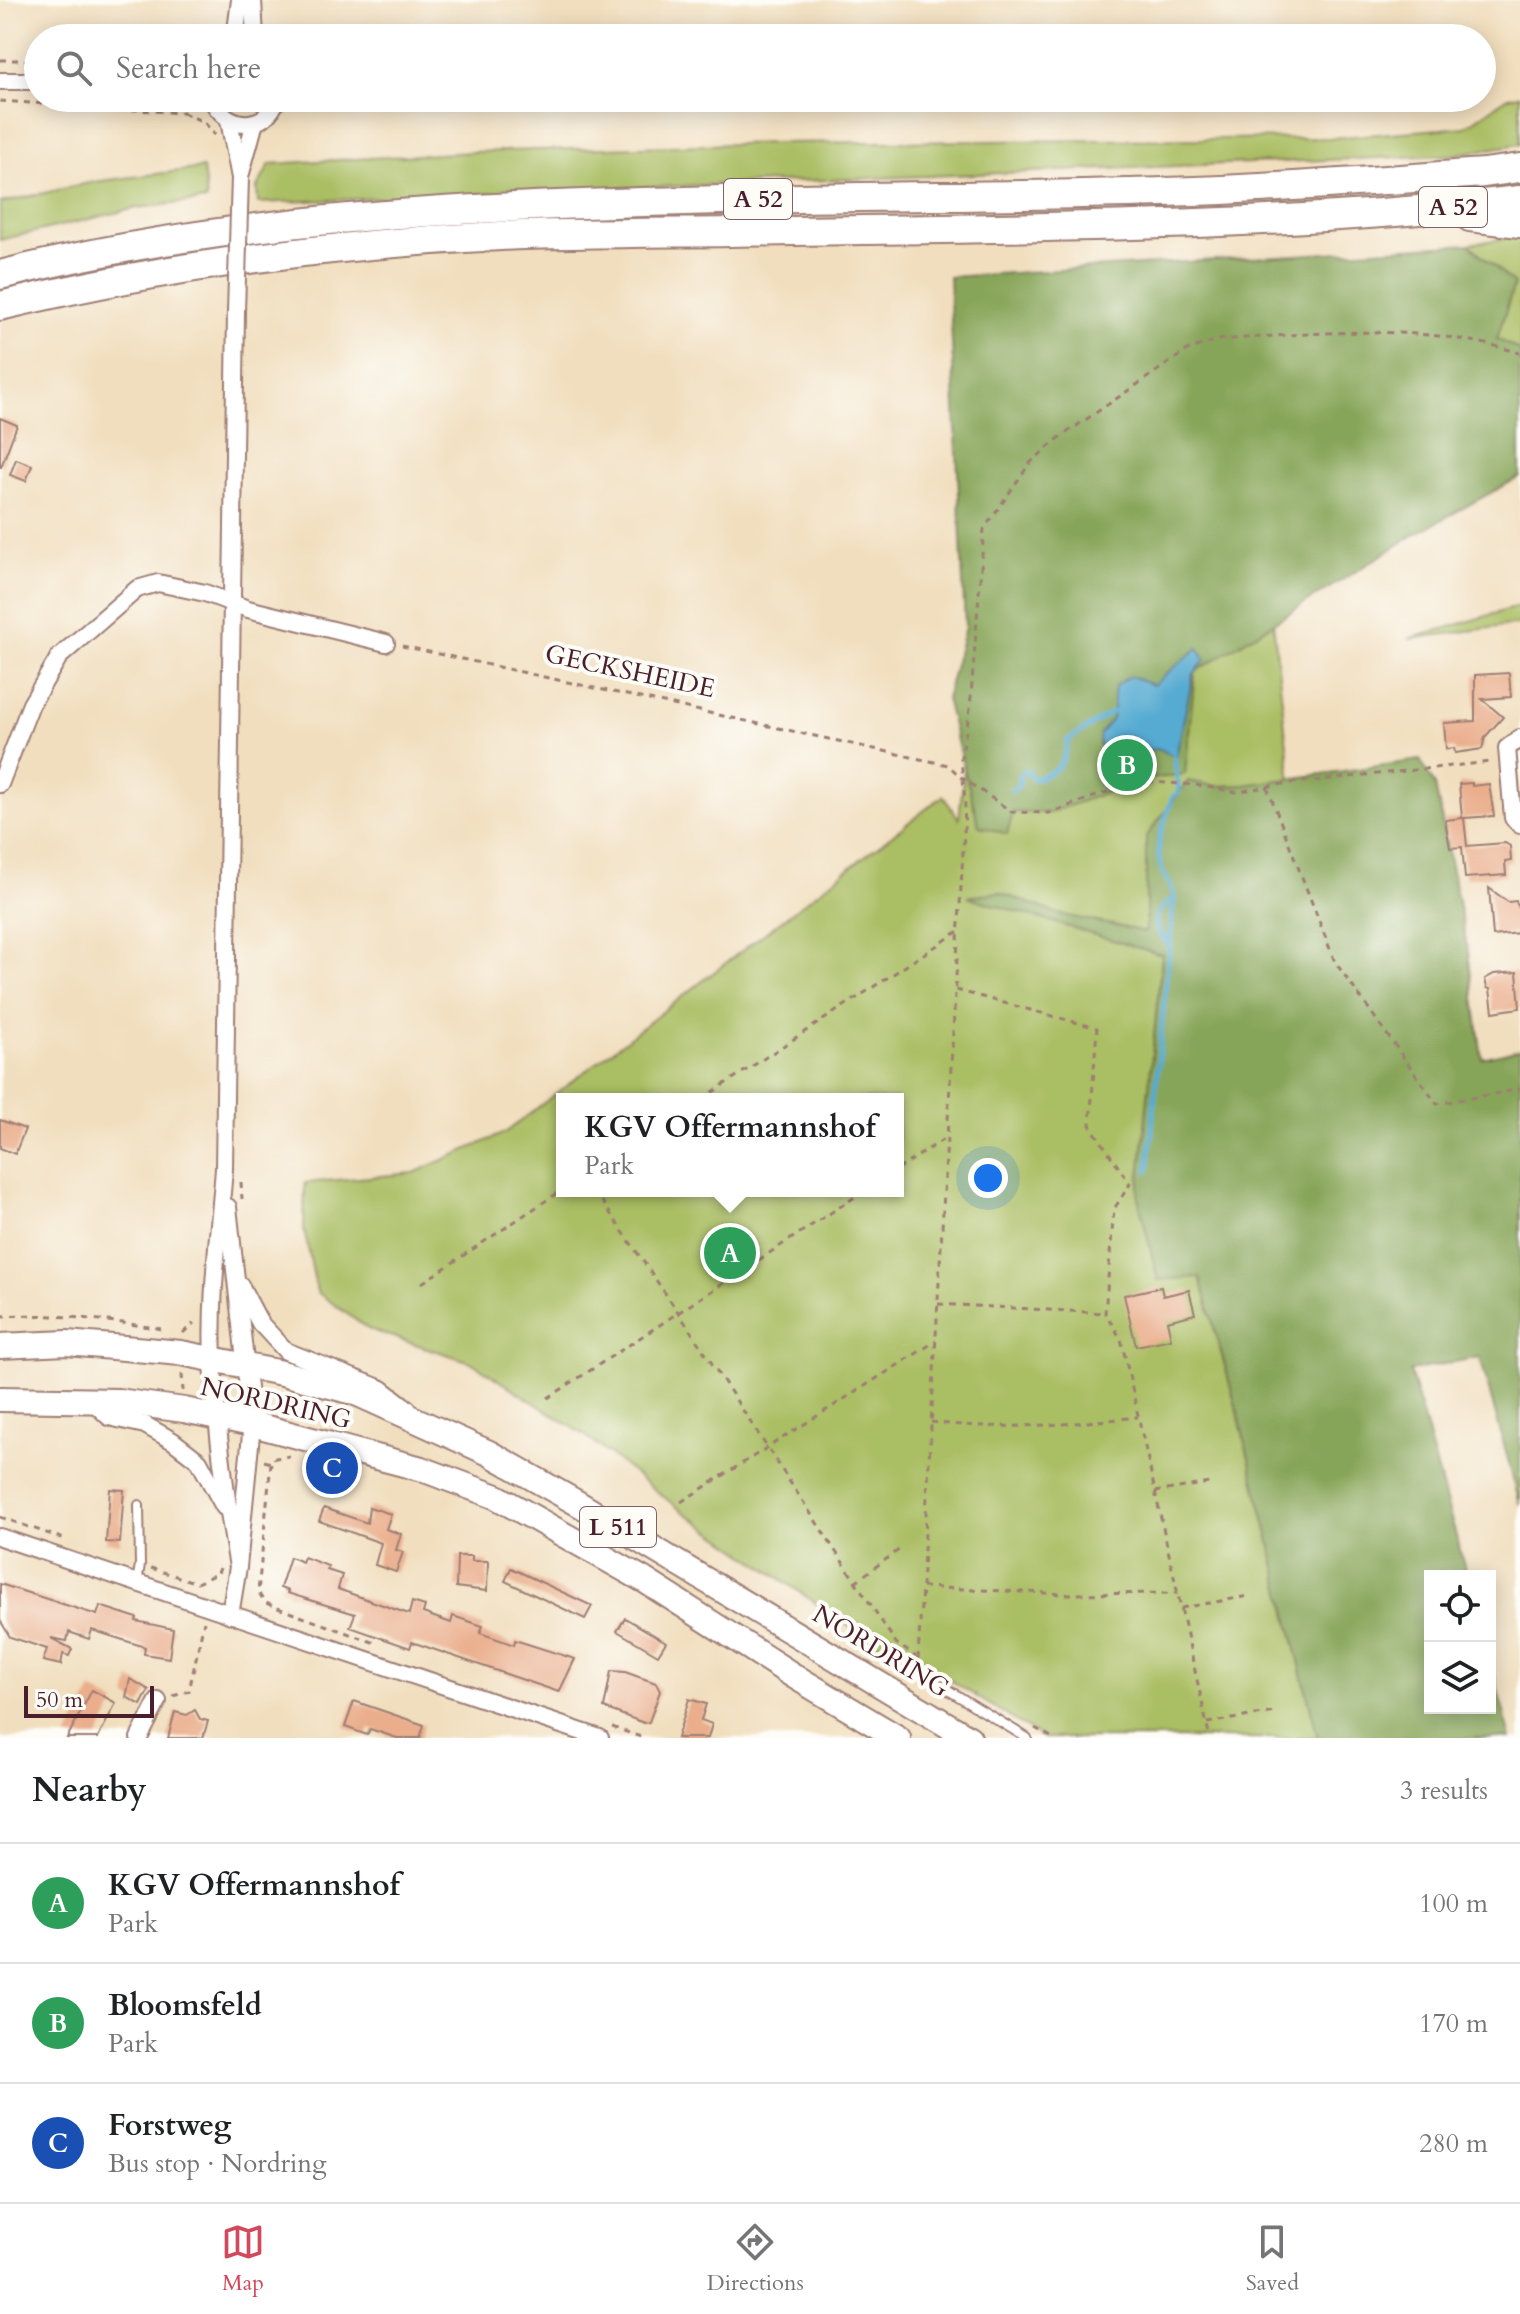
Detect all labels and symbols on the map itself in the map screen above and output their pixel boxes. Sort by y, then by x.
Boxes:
road number: A 52 [724,179,792,219]
road number: A 52 [1419,187,1487,227]
street label: GECKSHEIDE [542,636,718,706]
pin: B [1101,735,1153,795]
your location [968,1158,1008,1198]
pin: A [704,1223,756,1283]
street label: NORDRING [197,1369,355,1437]
pin: C [306,1438,358,1498]
road number: L 511 [580,1507,656,1547]
street label: NORDRING [806,1596,956,1706]
scale bar [24,1682,154,1718]

